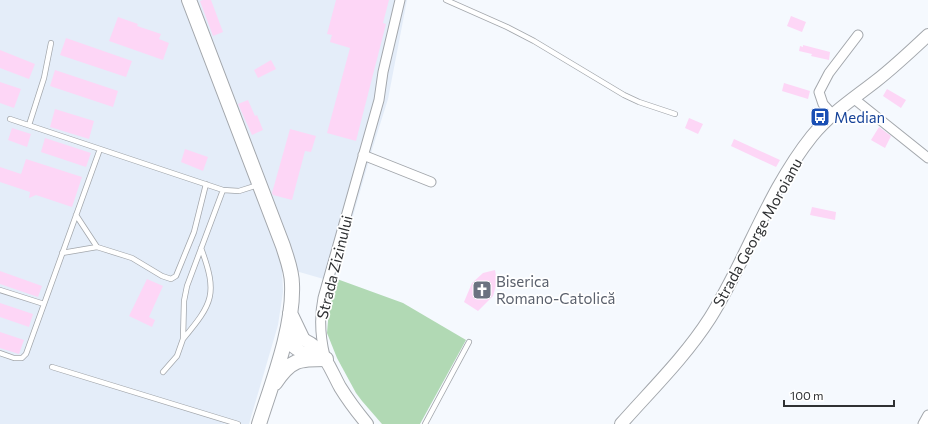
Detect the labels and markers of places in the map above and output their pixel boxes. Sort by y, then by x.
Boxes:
bus stop icon: Median [809,106,831,128]
place label: Median [834,108,885,126]
place label: Biserica Romano-Catolică [496,272,615,307]
church icon: Biserica Romano-Catolică [471,279,493,301]

